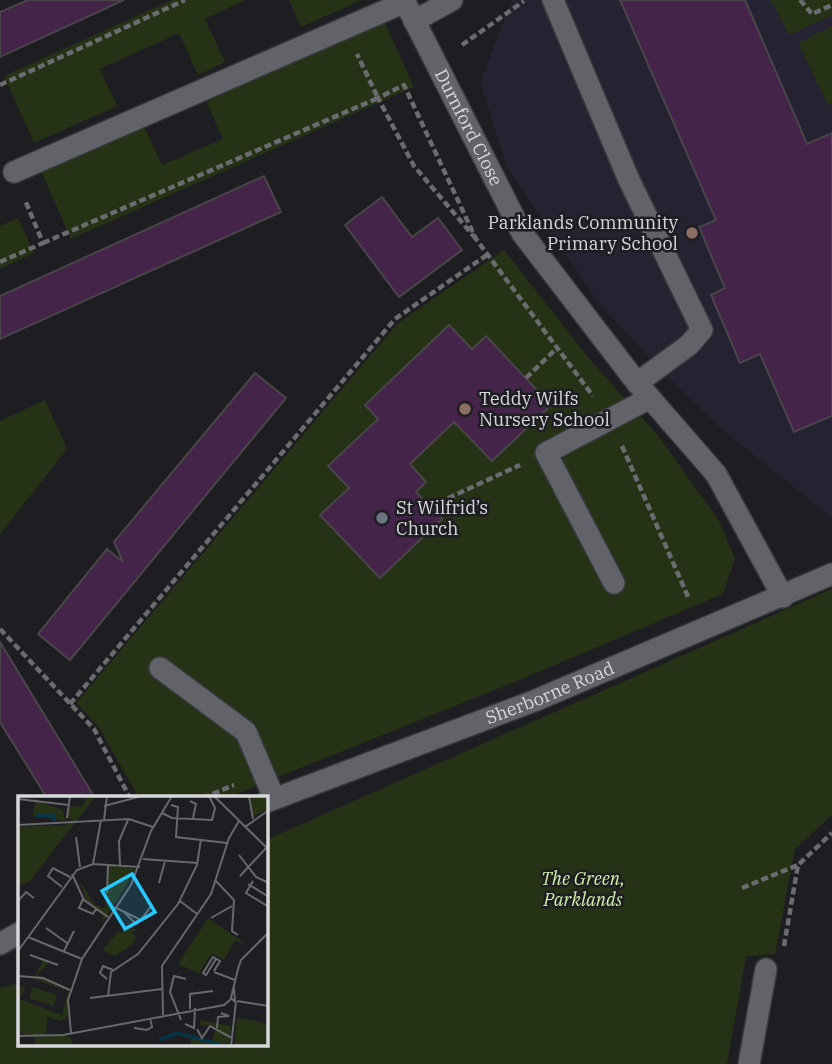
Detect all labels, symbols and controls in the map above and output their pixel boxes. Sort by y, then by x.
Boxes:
street label: Durnford Close [430,65,508,190]
place label: Parklands Community Primary School [488,211,678,255]
marker: Parklands Community Primary School [684,225,700,241]
place label: Teddy Wilfs Nursery School [479,387,610,431]
marker: Teddy Wilfs Nursery School [457,401,473,417]
place label: St Wilfrid’s Church [396,496,488,540]
marker: St Wilfrid’s Church [374,510,390,526]
street label: Sherborne Road [482,656,618,729]
inset map [18,796,268,1046]
park label: The Green, Parklands [541,867,625,911]

